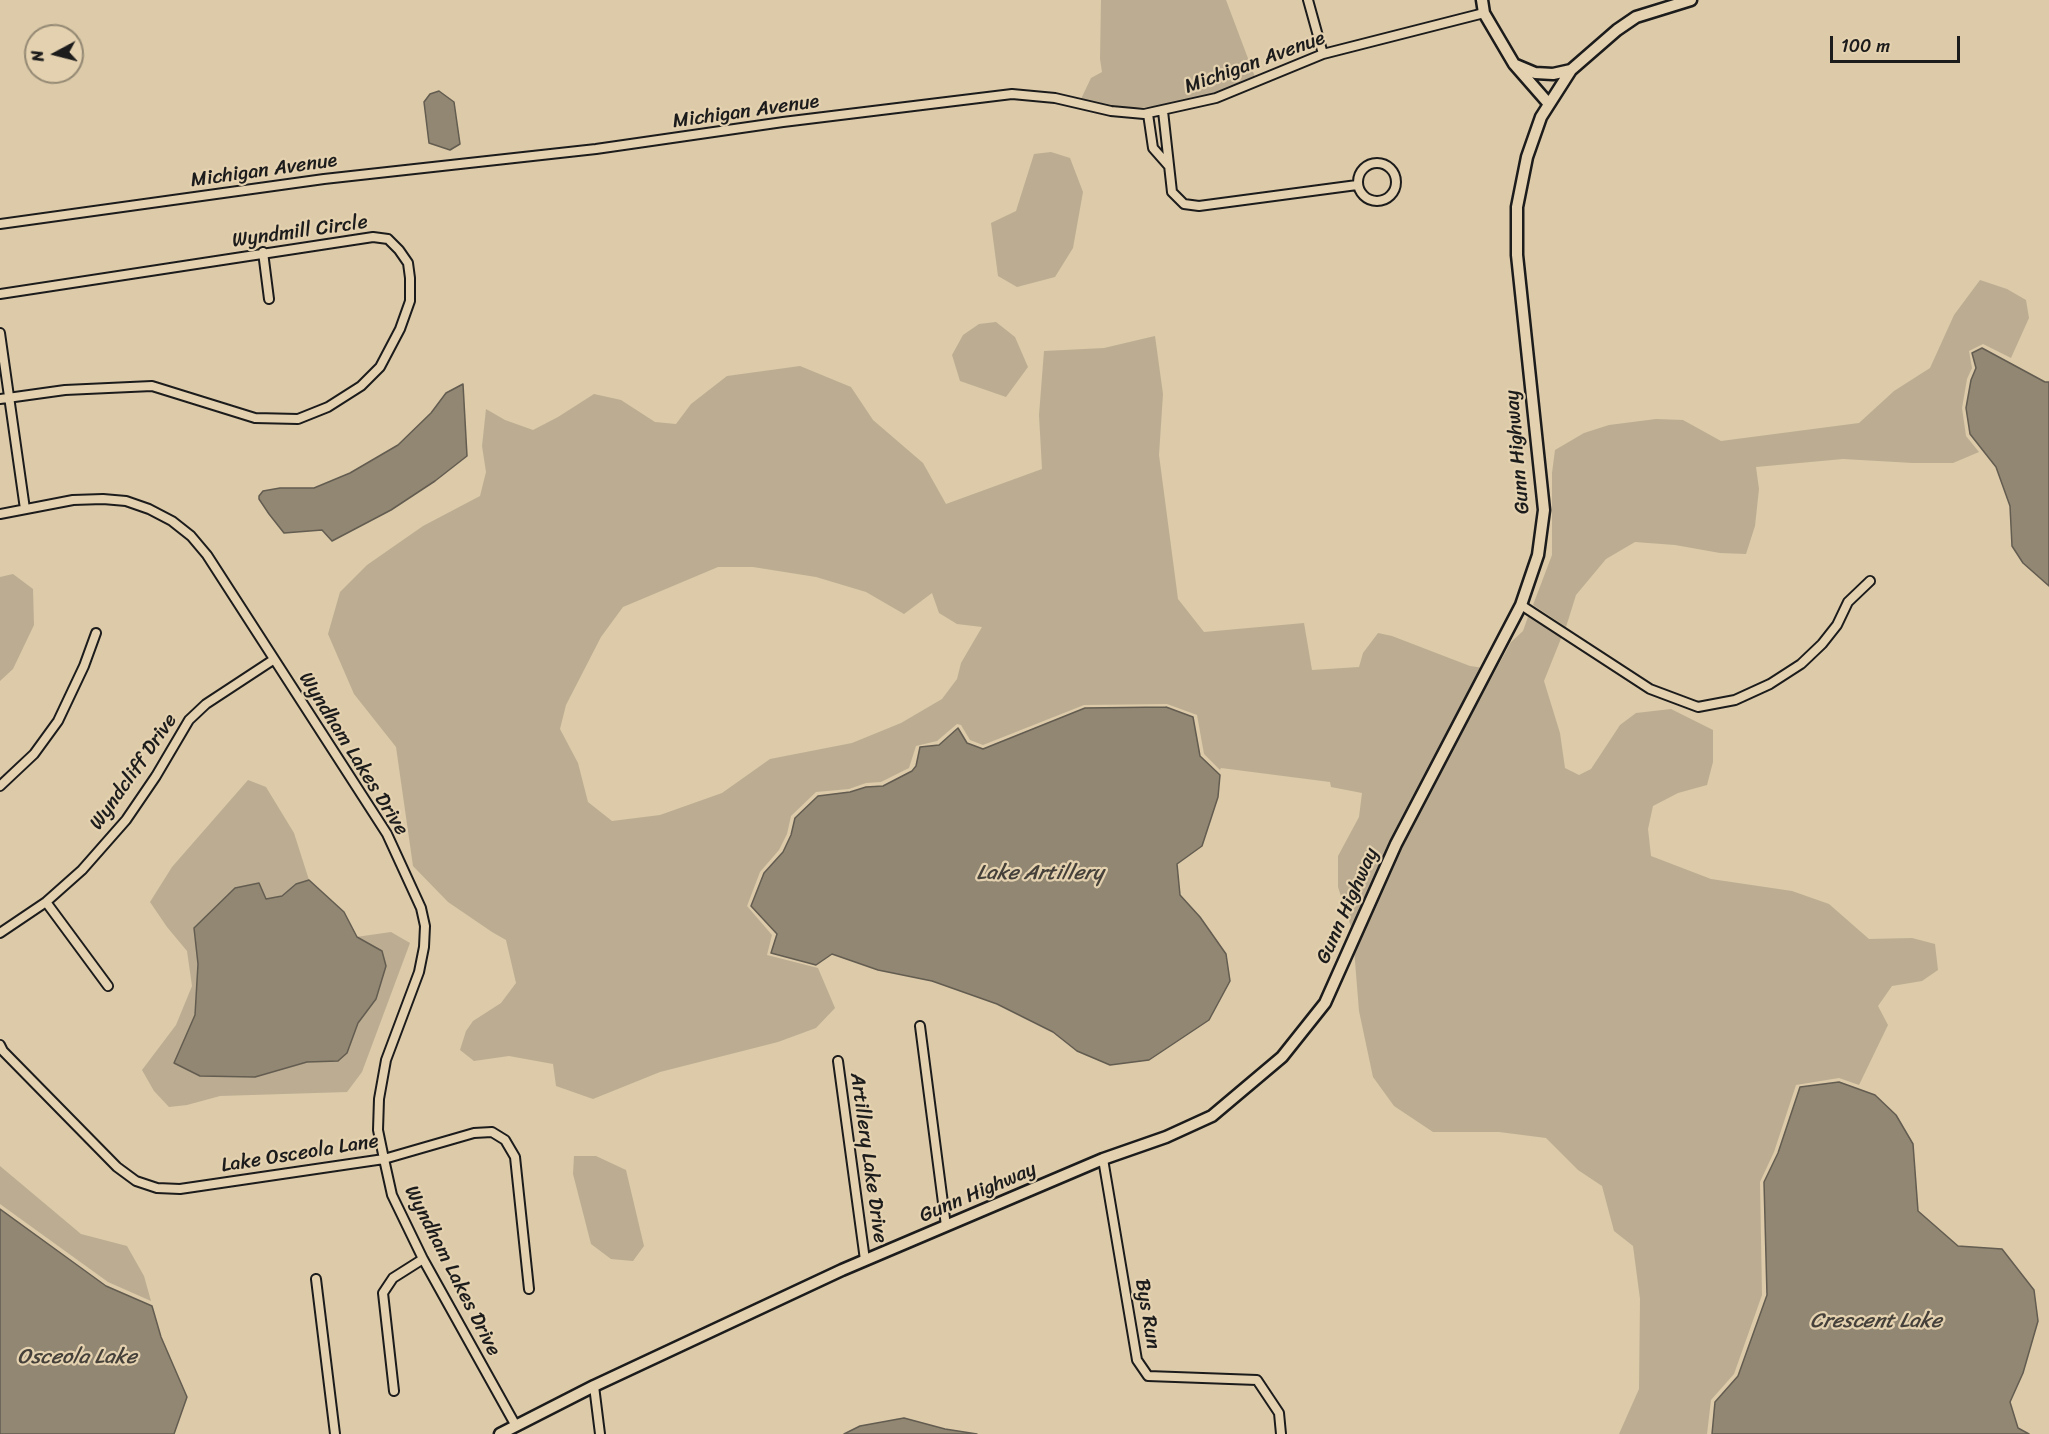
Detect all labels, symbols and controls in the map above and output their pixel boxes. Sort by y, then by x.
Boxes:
north arrow [24,24,84,84]
scale bar [1833,24,1964,62]
street label: Michigan Avenue [1181,26,1329,100]
text: 100 m [1841,30,1890,62]
text: N [23,49,53,63]
street label: Michigan Avenue [671,90,821,134]
street label: Michigan Avenue [189,149,339,193]
street label: Wyndmill Circle [231,211,369,253]
street label: Gunn Highway [1501,389,1535,515]
street label: Wyndham Lakes Drive [293,668,413,840]
street label: Wyndcliff Drive [85,709,183,835]
street label: Gunn Highway [1312,844,1384,968]
water label: Lake Artillery [976,861,1104,887]
street label: Artillery Lake Drive [844,1071,892,1245]
street label: Lake Osceola Lane [219,1130,381,1178]
street label: Gunn Highway [916,1158,1040,1228]
street label: Wyndham Lakes Drive [399,1182,505,1360]
street label: Bys Run [1129,1277,1165,1351]
water label: Crescent Lake [1810,1309,1942,1335]
water label: Osceola Lake [17,1345,137,1371]

